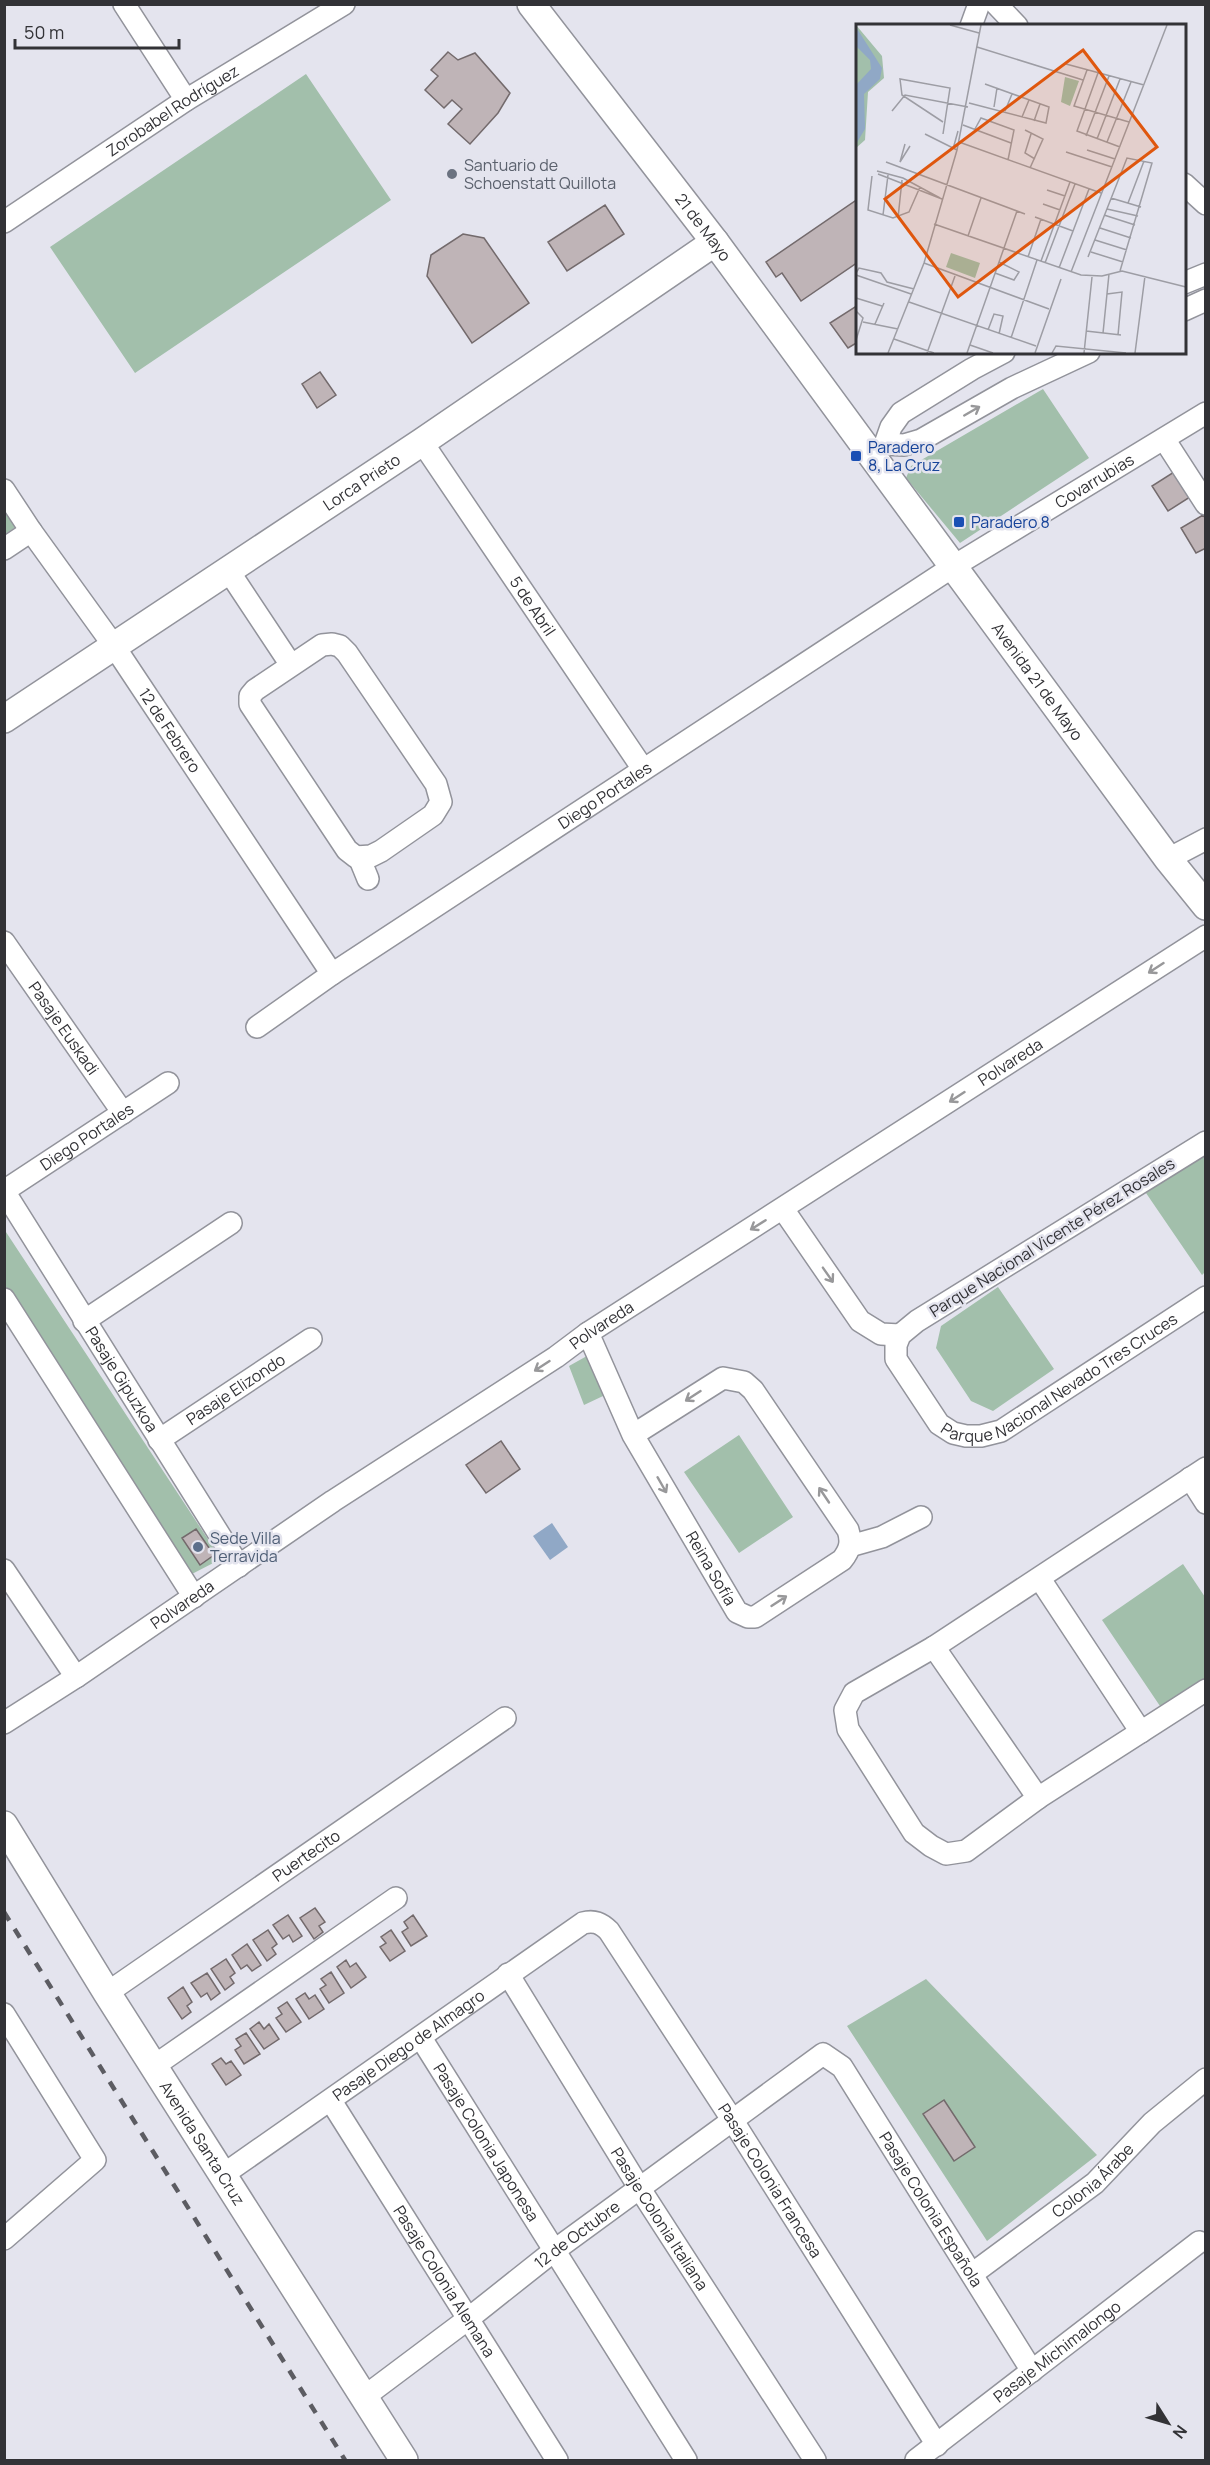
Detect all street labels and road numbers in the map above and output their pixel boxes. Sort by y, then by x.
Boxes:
street label: Zorobabel Rodríguez [102,60,243,162]
street label: 21 de Mayo [670,189,736,266]
street label: Lorca Prieto [319,448,404,516]
street label: Covarrubias [1051,448,1138,513]
street label: 5 de Abril [505,572,561,640]
street label: Avenida 21 de Mayo [987,618,1088,745]
street label: 12 de Febrero [134,684,206,777]
street label: Diego Portales [554,756,656,834]
street label: Pasaje Euskadi [24,977,104,1079]
street label: Polvareda [973,1033,1047,1091]
street label: Diego Portales [36,1098,138,1175]
street label: Parque Nacional Vicente Pérez Rosales [925,1152,1179,1322]
street label: Polvareda [565,1296,638,1354]
street label: Parque Nacional Nevado Tres Cruces [937,1308,1182,1447]
street label: Pasaje Gipuzkoa [81,1322,163,1436]
street label: Pasaje Elizondo [182,1348,289,1430]
street label: Reina Sofía [681,1527,742,1609]
street label: Polvareda [146,1575,218,1634]
street label: Puertecito [268,1824,344,1887]
street label: Pasaje Diego de Almagro [328,1984,489,2106]
street label: Pasaje Colonia Japonesa [428,2059,544,2225]
street label: Avenida Santa Cruz [155,2077,250,2210]
street label: Pasaje Colonia Francesa [713,2099,827,2262]
street label: Pasaje Colonia Española [874,2128,988,2291]
street label: Colonia Árabe [1047,2138,1138,2222]
street label: Pasaje Colonia Italiana [606,2143,713,2294]
street label: 12 de Octubre [530,2195,624,2273]
street label: Pasaje Colonia Alemana [388,2201,501,2361]
street label: Pasaje Michimalongo [989,2295,1125,2408]

